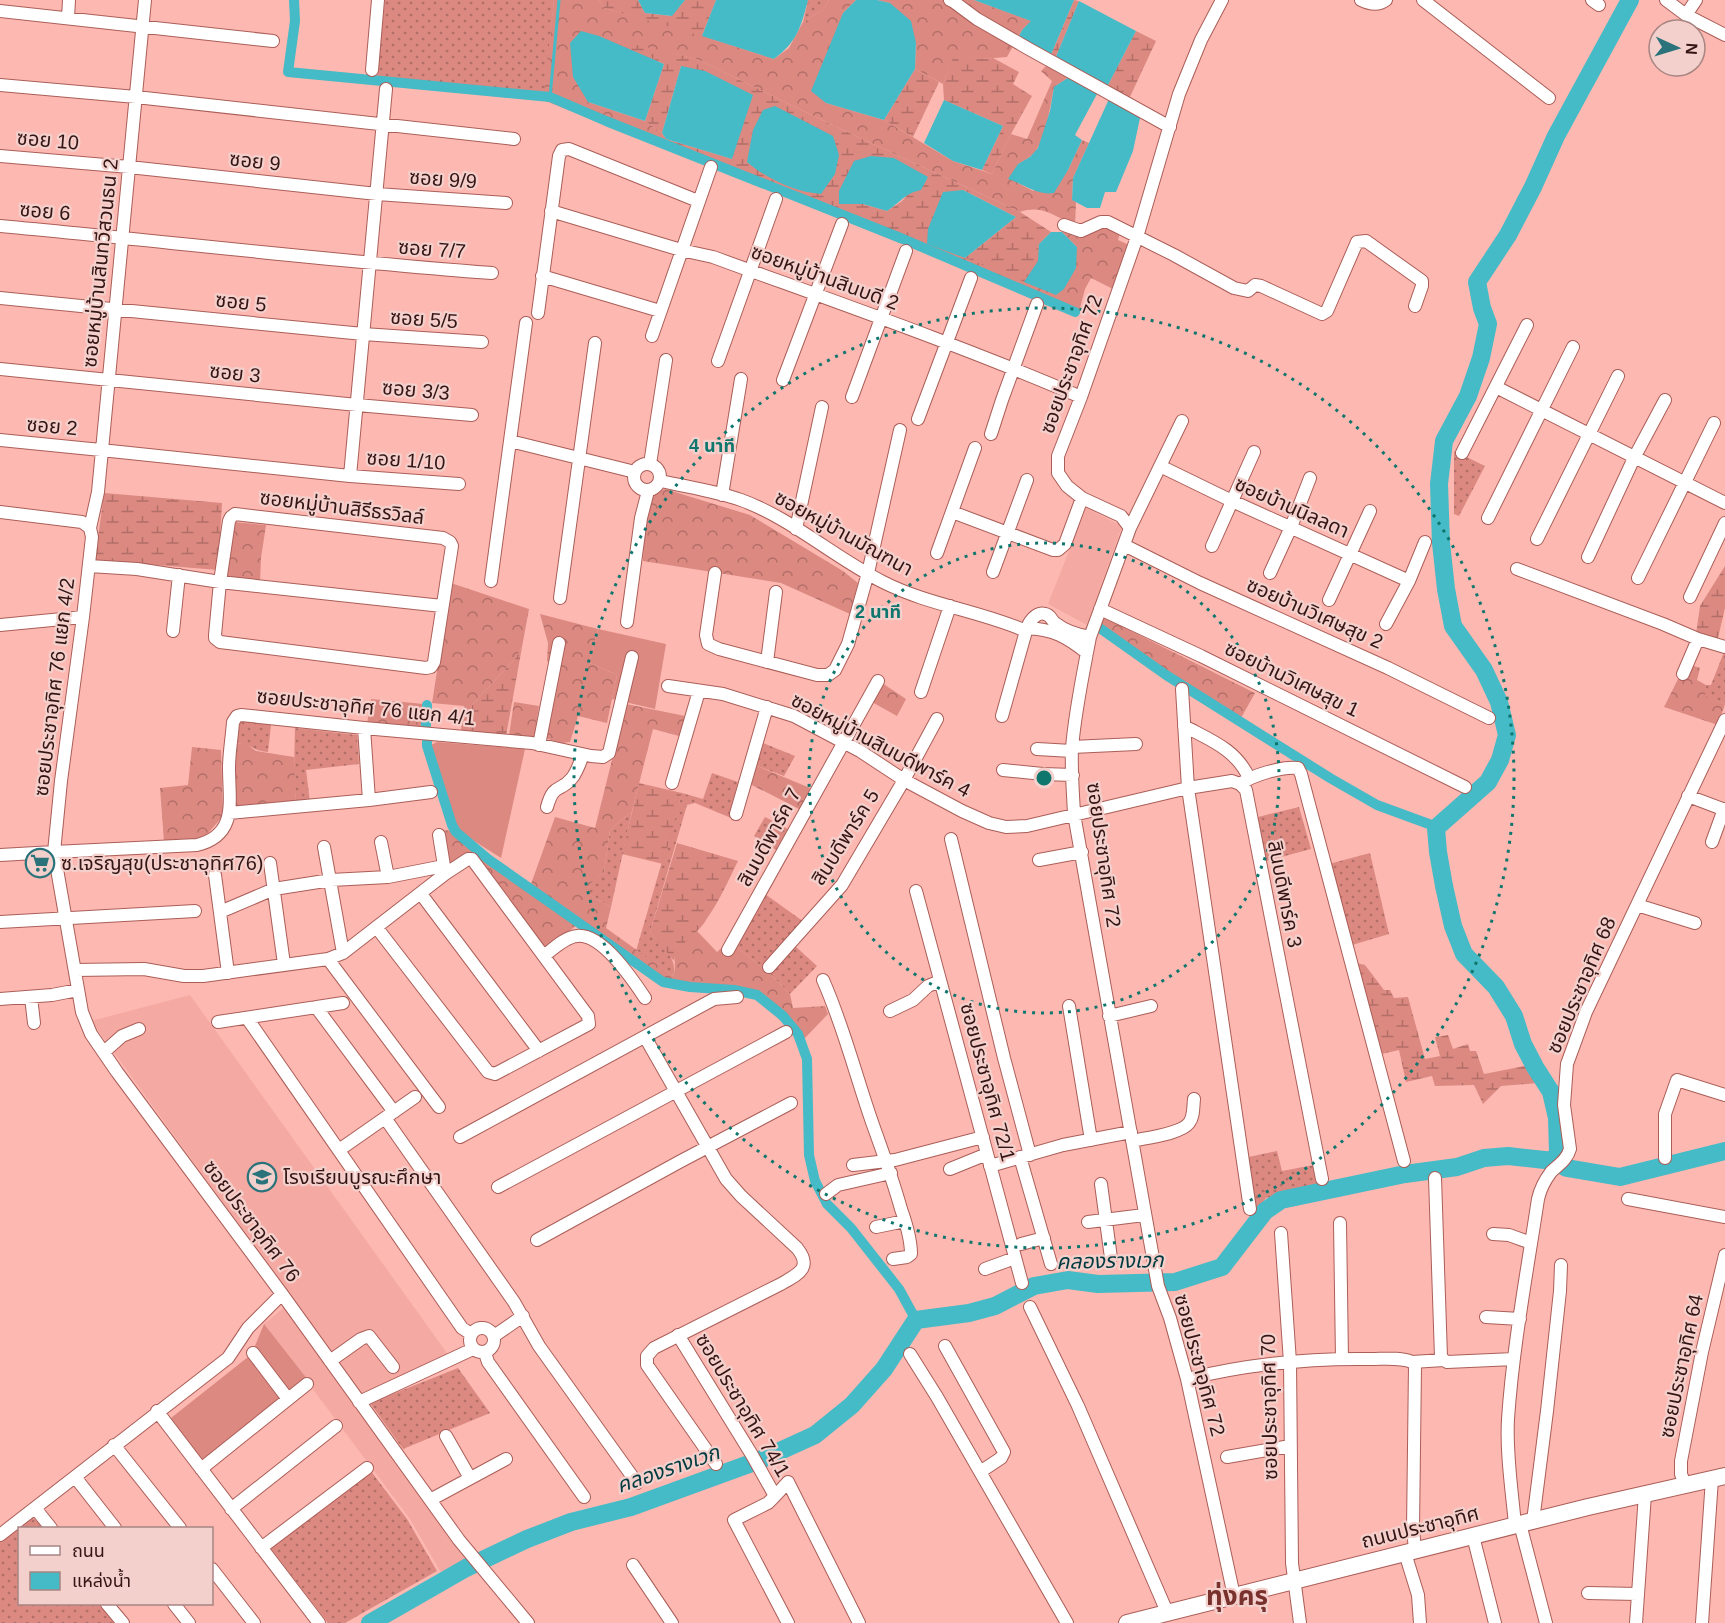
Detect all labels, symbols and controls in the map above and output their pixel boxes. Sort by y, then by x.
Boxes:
north arrow [1647,18,1707,78]
text: N [1683,43,1700,55]
street label: ซอย 10 [16,126,80,154]
street label: ซอย 9 [228,147,282,175]
street label: ซอยหมู่บ้านสินทวีสวนธน 2 [78,157,124,369]
street label: ซอย 9/9 [408,166,478,192]
street label: ซอย 6 [19,198,71,224]
street label: ซอย 7/7 [397,236,467,262]
street label: ซอยหมู่บ้านสินบดี 2 [747,240,902,316]
street label: ซอย 5 [214,288,268,316]
street label: ซอยประชาอุทิศ 72 [1036,292,1107,437]
street label: ซอย 5/5 [389,306,459,332]
street label: ซอย 3 [208,359,262,387]
street label: ซอย 3/3 [381,376,451,404]
street label: ซอย 2 [26,413,78,439]
text: 4 นาที [689,436,735,456]
street label: ซอย 1/10 [366,446,446,474]
street label: ซอยบ้านนิลลดา [1232,472,1352,542]
street label: ซอยหมู่บ้านสิรีธรวิลล์ [258,486,425,530]
street label: ซอยหมู่บ้านมัณฑนา [770,486,917,582]
street label: ซอยบ้านวิเศษสุข 2 [1243,573,1387,654]
street label: ซอยประชาอุทิศ 76 แยก 4/2 [30,577,79,798]
text: 2 นาที [855,602,901,622]
street label: ซอยบ้านวิเศษสุข 1 [1221,637,1363,722]
street label: ซอยประชาอุทิศ 76 แยก 4/1 [255,685,476,730]
street label: ซอยหมู่บ้านสินบดีพาร์ค 4 [787,688,974,803]
centre of rings [1034,768,1054,788]
street label: ซอยประชาอุทิศ 72 [1082,781,1125,929]
street label: สินบดีพาร์ค 7 [733,784,805,890]
street label: สินบดีพาร์ค 5 [807,785,883,889]
street label: สินบดีพาร์ค 3 [1264,838,1306,950]
supermarket icon: ซ.เจริญสุข(ประชาอุทิศ76) [24,847,56,879]
place label: ซ.เจริญสุข(ประชาอุทิศ76) [61,852,263,875]
street label: ซอยประชาอุทิศ 68 [1542,913,1621,1057]
street label: ซอยประชาอุทิศ 72/1 [955,1000,1020,1164]
street label: ซอยประชาอุทิศ 76 [198,1156,305,1287]
school or university icon: โรงเรียนบูรณะศึกษา [246,1161,278,1193]
place label: โรงเรียนบูรณะศึกษา [283,1166,441,1190]
water label: คลองรางเวก [1056,1248,1165,1273]
street label: ซอยประชาอุทิศ 72 [1169,1292,1230,1439]
street label: ซอยประชาอุทิศ 64 [1655,1292,1708,1440]
street label: ซอยประชาอุทิศ 74/1 [691,1330,794,1481]
street label: ซอยประชาอุทิศ 70 [1257,1334,1282,1480]
water label: คลองรางเวก [613,1440,724,1497]
street label: ถนนประชาอุทิศ [1359,1502,1481,1553]
legend [18,1527,213,1605]
text: ถนน [72,1541,105,1561]
text: แหล่งน้ำ [72,1568,131,1591]
district label: ทุ่งครุ [1206,1581,1268,1612]

